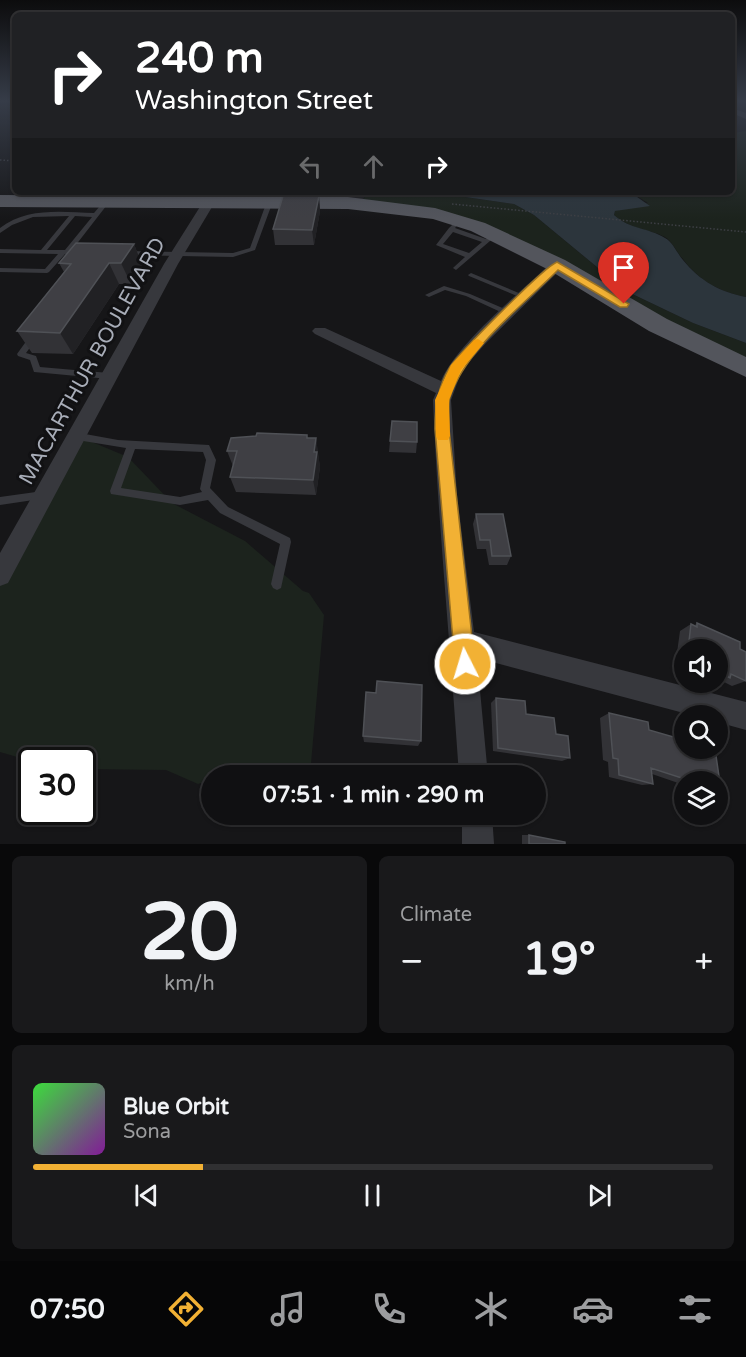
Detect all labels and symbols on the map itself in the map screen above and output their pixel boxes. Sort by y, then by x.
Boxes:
street label: MACARTHUR BOULEVARD [14,233,171,489]
pin [598,242,649,304]
position arrow [433,632,497,696]
speed limit sign: 30 [18,747,96,825]

